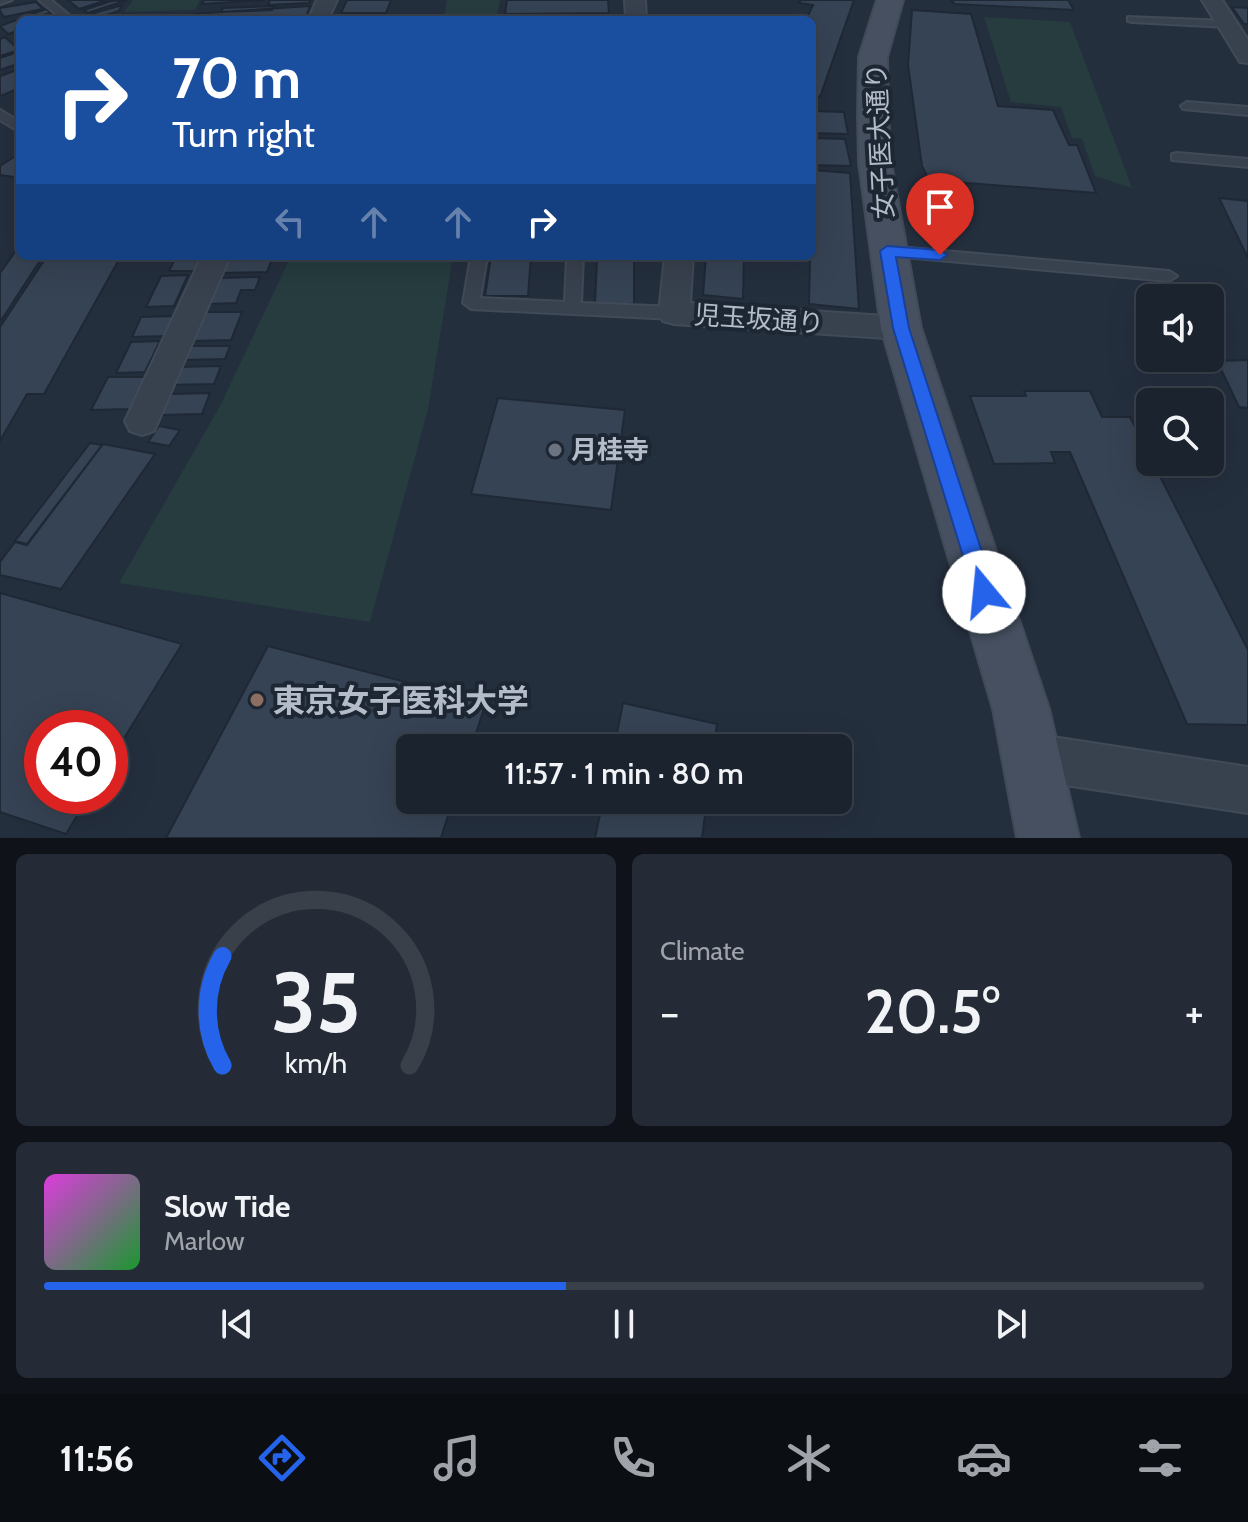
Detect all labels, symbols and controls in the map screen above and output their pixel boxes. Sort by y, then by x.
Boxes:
text: 70 m [172,44,301,112]
icon: right [40,48,144,152]
street label: 女子医大通り [860,62,900,220]
text: Turn right [172,112,315,156]
pin [906,173,974,255]
icon: arrive [918,185,962,229]
icon: left [268,200,312,244]
icon: ahead [352,200,396,244]
icon: ahead [436,200,480,244]
icon: right [520,200,564,244]
map controls [1136,284,1224,476]
button: sound [1136,284,1224,372]
street label: 児玉坂通り [693,299,825,339]
button: search [1136,388,1224,476]
place label: 月桂寺 [571,434,649,466]
marker: 月桂寺 [546,441,564,459]
position arrow [942,550,1026,634]
place label: 東京女子医科大学 [273,681,529,720]
marker: 東京女子医科大学 [248,691,266,709]
speed limit sign: 40 [24,710,128,814]
text: 11:57 · 1 min · 80 m [504,755,744,792]
text: Climate [660,935,745,967]
text: 35 [271,952,361,1053]
text: 20.5° [864,975,1000,1048]
text: − [660,986,679,1039]
text: + [1185,986,1204,1039]
text: km/h [285,1045,347,1080]
text: Slow Tide [164,1188,291,1225]
text: Marlow [164,1225,245,1257]
icon: previous [215,1302,259,1346]
icon: pause [602,1302,646,1346]
icon: next [989,1302,1033,1346]
icon: directions [254,1430,310,1486]
icon: music [429,1430,485,1486]
icon: phone [605,1430,661,1486]
icon: climate [781,1430,837,1486]
icon: car [956,1430,1012,1486]
icon: filters [1132,1430,1188,1486]
text: 11:56 [60,1436,134,1480]

